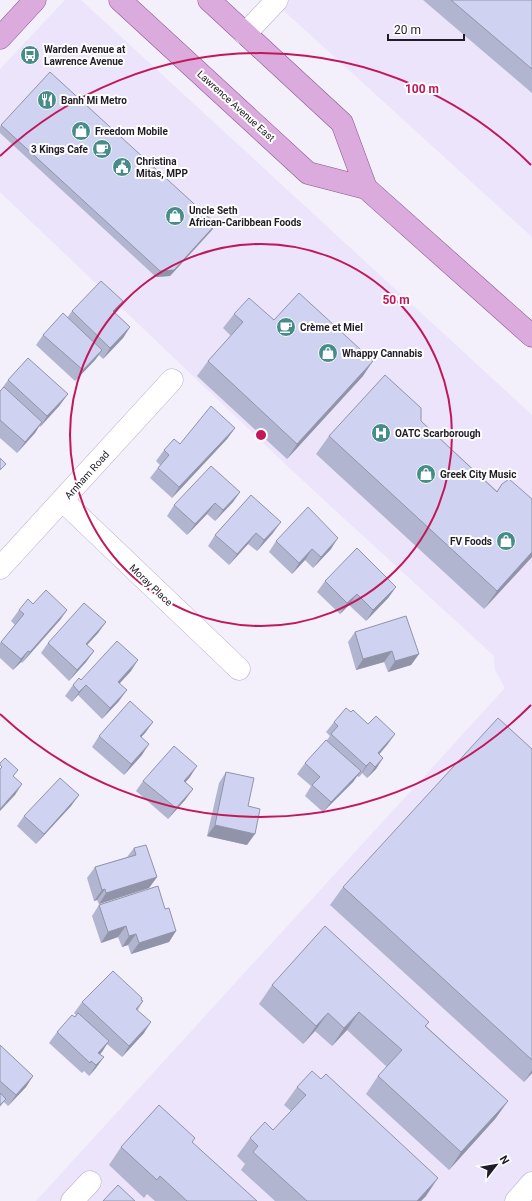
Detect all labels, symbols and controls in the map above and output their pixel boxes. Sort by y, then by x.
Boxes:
scale bar [388,16,464,42]
text: 20 m [394,23,421,37]
bus stop icon: Warden Avenue at Lawrence Avenue [19,44,41,66]
place label: Warden Avenue at Lawrence Avenue [44,44,126,67]
street label: Lawrence Avenue East [195,68,277,144]
text: 100 m [405,82,439,96]
restaurant icon: Banh Mi Metro [36,89,58,111]
place label: Banh Mi Metro [61,95,127,106]
shop icon: Freedom Mobile [70,120,92,142]
place label: Freedom Mobile [95,126,168,137]
cafe icon: 3 Kings Cafe [91,138,113,160]
place label: 3 Kings Cafe [31,144,89,155]
public building icon: Christina Mitas, MPP [111,156,133,178]
place label: Christina Mitas, MPP [136,156,188,180]
shop icon: Uncle Seth African-Caribbean Foods [164,205,186,227]
place label: Uncle Seth African-Caribbean Foods [189,205,301,228]
text: 50 m [382,293,410,307]
cafe icon: Crème et Miel [275,316,297,338]
place label: Crème et Miel [300,322,363,333]
shop icon: Whappy Cannabis [317,342,339,364]
place label: Whappy Cannabis [342,348,422,359]
hospital icon: OATC Scarborough [370,422,392,444]
centre of rings [254,428,268,442]
place label: OATC Scarborough [395,428,481,439]
street label: Arnham Road [63,449,111,501]
shop icon: Greek City Music [415,463,437,485]
place label: Greek City Music [440,469,516,480]
shop icon: FV Foods [495,530,517,552]
place label: FV Foods [450,536,492,547]
street label: Moray Place [127,562,175,608]
north arrow [476,1145,516,1185]
text: N [497,1153,512,1167]

